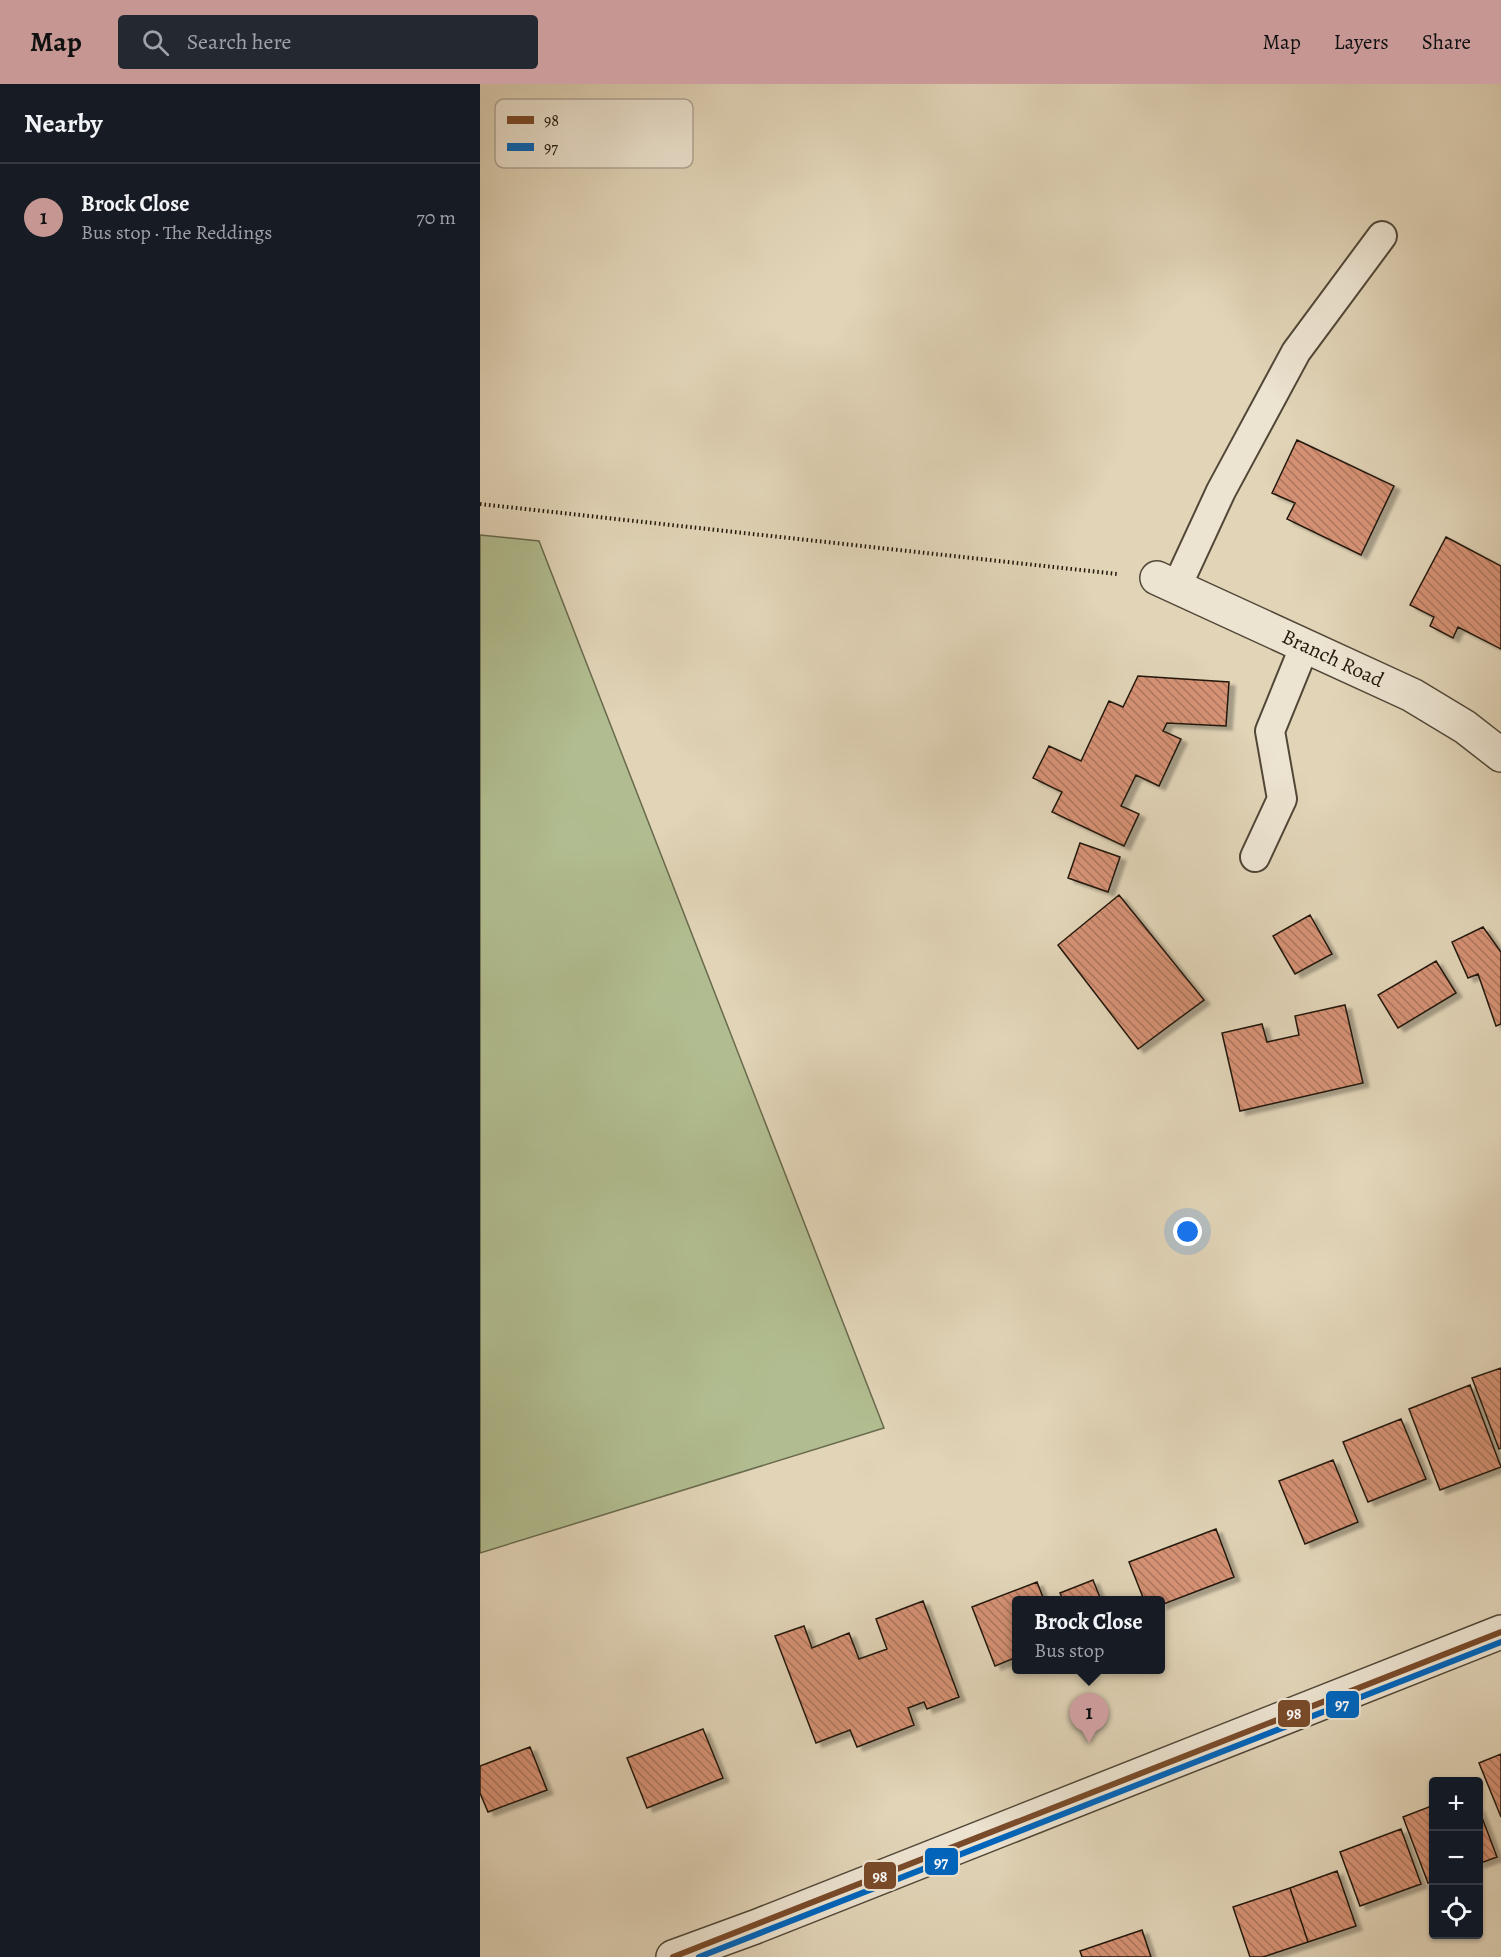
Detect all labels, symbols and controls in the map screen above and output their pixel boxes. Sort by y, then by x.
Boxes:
search box [118,15,538,69]
text: Map [30,23,82,61]
icon: search [139,26,172,59]
text: Search here [187,27,291,57]
text: Map [1262,28,1301,56]
text: Layers [1334,28,1389,56]
text: Share [1422,28,1471,56]
legend [495,99,693,168]
text: Nearby [24,106,103,141]
text: 98 [544,110,559,132]
text: 97 [544,137,558,159]
text: Brock Close [81,189,189,219]
text: 1 [40,204,47,231]
text: 70 m [416,204,456,231]
text: Bus stop · The Reddings [81,219,272,246]
street label: Branch Road [1277,622,1389,694]
your location [1173,1217,1202,1246]
popup [1012,1596,1165,1674]
text: Brock Close [1034,1607,1143,1637]
text: Bus stop [1034,1637,1104,1664]
line badge: 97 [1325,1690,1360,1719]
pin: 1 [1070,1694,1108,1743]
text: 97 [1335,1694,1349,1716]
line badge: 98 [1277,1699,1311,1728]
text: 98 [1286,1703,1302,1725]
map controls [1429,1777,1483,1939]
button: + [1429,1777,1483,1831]
button: − [1429,1831,1483,1885]
line badge: 97 [924,1847,959,1876]
text: 97 [934,1852,948,1874]
line badge: 98 [863,1861,897,1890]
text: 98 [872,1866,888,1888]
button: locate [1429,1885,1483,1939]

